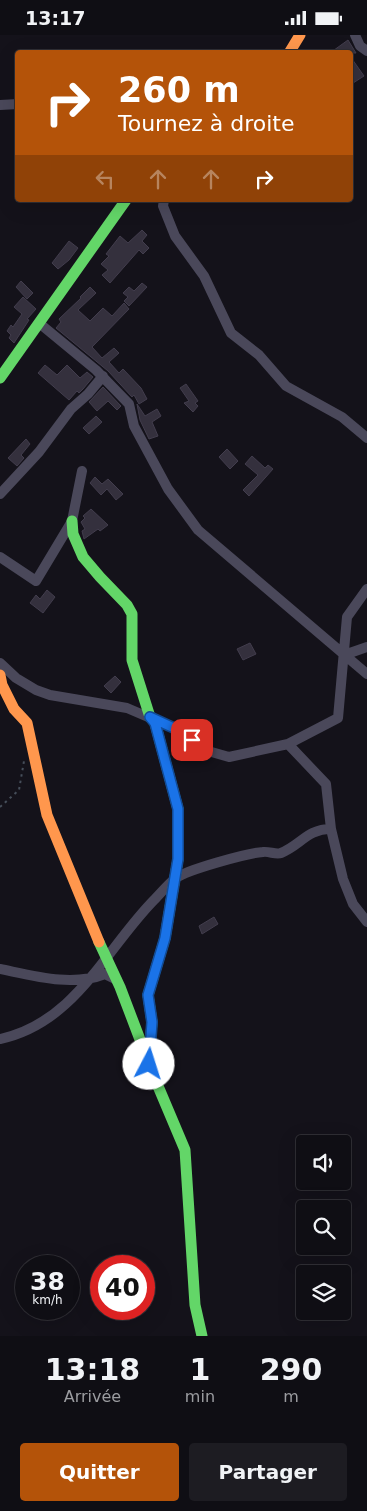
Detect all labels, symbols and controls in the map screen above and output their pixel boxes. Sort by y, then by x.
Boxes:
text: 13:17 [25,7,85,29]
icon: right [35,70,100,135]
text: 260 m [118,70,240,110]
text: Tournez à droite [118,111,295,136]
icon: left [91,165,119,193]
icon: ahead [144,165,172,193]
icon: ahead [197,165,225,193]
icon: right [250,165,278,193]
pin [171,719,213,761]
icon: arrive [178,726,206,754]
position arrow [122,1037,174,1089]
map controls [296,1135,351,1320]
button: sound [296,1135,351,1190]
button: search [296,1200,351,1255]
speed limit sign: 40 [90,1255,155,1320]
button: layers [296,1265,351,1320]
text: 38 [30,1267,65,1296]
text: km/h [32,1293,63,1307]
text: 13:18 [45,1352,140,1387]
text: 1 [189,1352,210,1387]
text: 290 [260,1352,322,1387]
text: Arrivée [64,1387,121,1406]
text: min [185,1387,215,1406]
text: m [283,1387,299,1406]
button: Quitter [20,1443,179,1501]
button: Partager [189,1443,347,1501]

